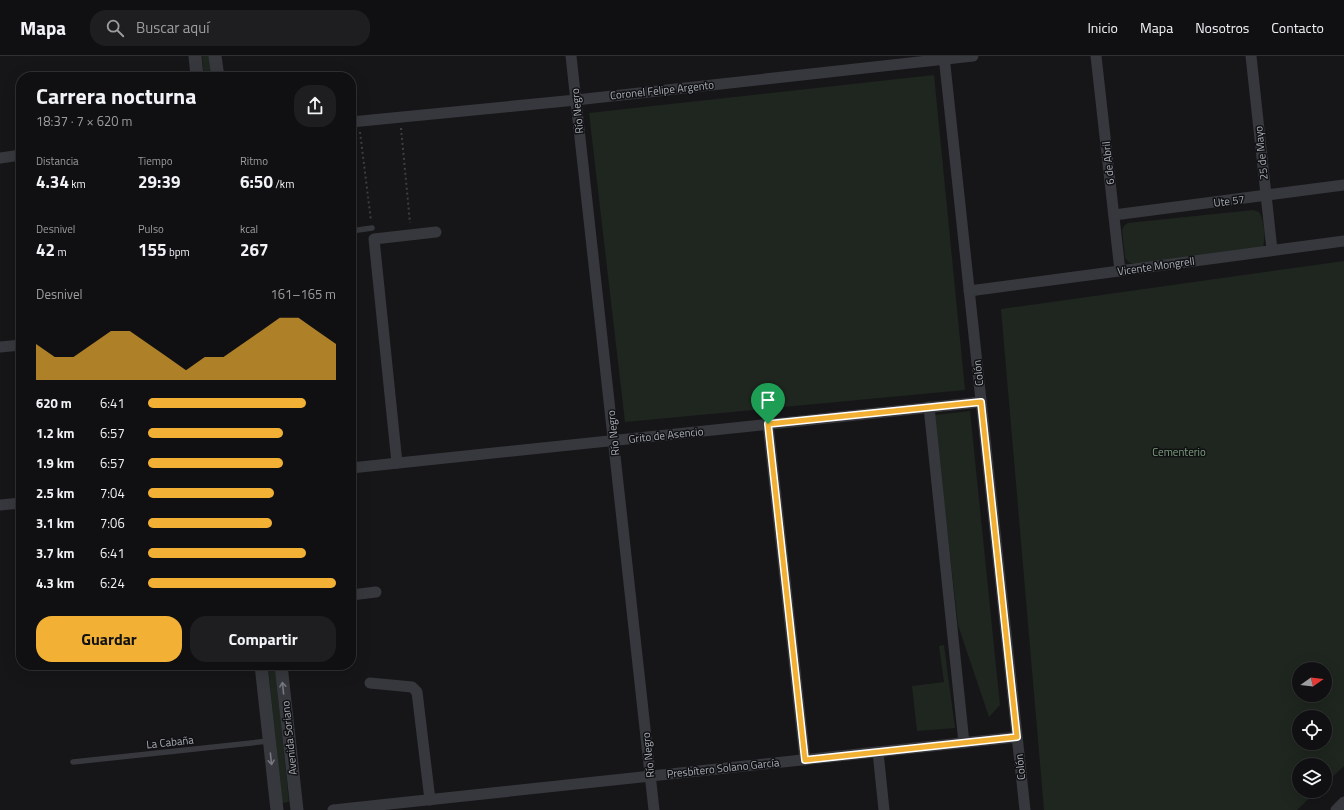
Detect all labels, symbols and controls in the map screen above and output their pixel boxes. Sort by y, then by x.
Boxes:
search box [90,10,370,46]
text: Mapa [20,13,66,42]
text: Buscar aquí [136,16,209,39]
icon: search [104,17,126,39]
text: Inicio [1087,17,1118,38]
text: Mapa [1140,17,1173,38]
text: Nosotros [1195,17,1249,38]
text: Contacto [1271,17,1324,38]
street label: Coronel Felipe Argento [609,77,715,103]
text: Carrera nocturna [36,79,197,113]
button: share [294,85,336,127]
street label: Río Negro [567,87,587,134]
text: 18:37 · 7 × 620 m [36,111,132,131]
street label: 25 de Mayo [1250,125,1272,181]
street label: 6 de Abril [1098,141,1118,185]
text: Distancia [36,153,79,169]
text: Tiempo [138,153,173,169]
text: Ritmo [240,153,268,169]
text: 4.34 [36,169,69,195]
text: 29:39 [138,169,180,195]
text: 6:50 [240,169,273,195]
text: km [69,176,86,192]
text: /km [273,176,294,192]
street label: Ute 57 [1213,191,1245,211]
text: Desnivel [36,221,75,237]
text: Pulso [138,221,164,237]
text: kcal [240,221,258,237]
text: 42 [36,237,55,263]
text: 155 [138,237,167,263]
text: 267 [240,237,269,263]
text: m [55,244,67,260]
text: bpm [167,244,190,260]
street label: Vicente Mongrell [1116,253,1196,279]
text: Desnivel [36,284,83,304]
text: 161–165 m [270,284,336,304]
street label: Colón [969,359,987,387]
pin [751,383,785,424]
icon: arrive [757,389,779,411]
text: 620 m [36,393,72,413]
text: 6:41 [100,393,125,413]
street label: Río Negro [603,409,623,456]
text: 1.2 km [36,423,74,443]
text: 6:57 [100,423,125,443]
street label: Grito de Asencio [628,423,704,447]
park label: Cementerio [1152,444,1206,460]
text: 1.9 km [36,453,74,473]
text: 6:57 [100,453,125,473]
text: 2.5 km [36,483,74,503]
text: 7:04 [100,483,125,503]
text: 3.1 km [36,513,74,533]
text: 7:06 [100,513,125,533]
text: 3.7 km [36,543,74,563]
text: 6:41 [100,543,125,563]
text: 4.3 km [36,573,74,593]
text: 6:24 [100,573,125,593]
button: Guardar [36,616,182,662]
button: Compartir [190,616,336,662]
north arrow [1292,662,1332,702]
map controls [1292,662,1332,798]
one-way arrow [279,682,287,695]
street label: Avenida Soriano [277,700,301,776]
button: locate [1292,710,1332,750]
street label: Río Negro [638,731,658,778]
street label: La Cabaña [146,732,195,752]
one-way arrow [267,752,275,765]
street label: Colón [1011,753,1029,781]
street label: Presbítero Solano García [666,754,781,782]
button: layers [1292,758,1332,798]

